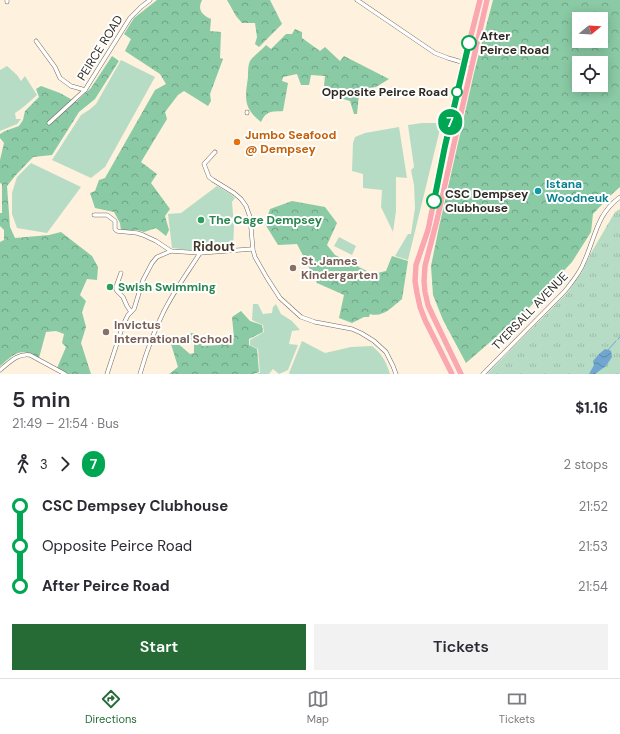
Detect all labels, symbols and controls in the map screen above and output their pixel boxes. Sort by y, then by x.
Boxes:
street label: PEIRCE ROAD [74,12,126,84]
north arrow [572,12,608,48]
map controls [572,12,608,92]
place label: After Peirce Road [480,28,549,58]
marker: After Peirce Road [461,35,477,51]
button: locate [572,56,608,92]
place label: Opposite Peirce Road [322,84,448,100]
marker: Opposite Peirce Road [451,86,463,98]
line badge: 7 [437,109,463,135]
text: 7 [446,113,454,131]
place label: Jumbo Seafood @ Dempsey [245,127,337,157]
marker: Jumbo Seafood @ Dempsey [232,137,242,147]
place label: Istana Woodneuk [546,176,609,206]
place label: CSC Dempsey Clubhouse [445,186,529,216]
marker: Istana Woodneuk [533,186,543,196]
marker: CSC Dempsey Clubhouse [426,193,442,209]
place label: The Cage Dempsey [209,212,323,228]
marker: The Cage Dempsey [196,215,206,225]
district label: Ridout [193,238,235,255]
place label: St. James Kindergarten [301,253,378,283]
marker: St. James Kindergarten [288,263,298,273]
street label: TYERSALL AVENUE [488,268,572,354]
place label: Swish Swimming [118,279,216,295]
marker: Swish Swimming [105,282,115,292]
place label: Invictus International School [114,317,232,347]
marker: Invictus International School [101,327,111,337]
text: 5 min [12,385,70,414]
text: $1.16 [575,398,608,418]
text: 21:49 – 21:54 · Bus [12,415,119,432]
icon: walk [12,453,34,475]
icon: forward [54,453,76,475]
text: 7 [90,455,97,473]
text: 3 [40,456,48,473]
text: 2 stops [564,456,608,473]
text: CSC Dempsey Clubhouse [42,496,228,516]
text: 21:52 [579,498,608,515]
text: Opposite Peirce Road [42,536,192,556]
text: 21:53 [578,538,608,555]
text: After Peirce Road [42,576,170,596]
text: 21:54 [578,578,608,595]
button: Start [12,624,306,670]
button: Tickets [314,624,608,670]
tab: Directions [85,688,137,726]
tab: Map [307,688,329,726]
tab: Tickets [499,688,535,726]

